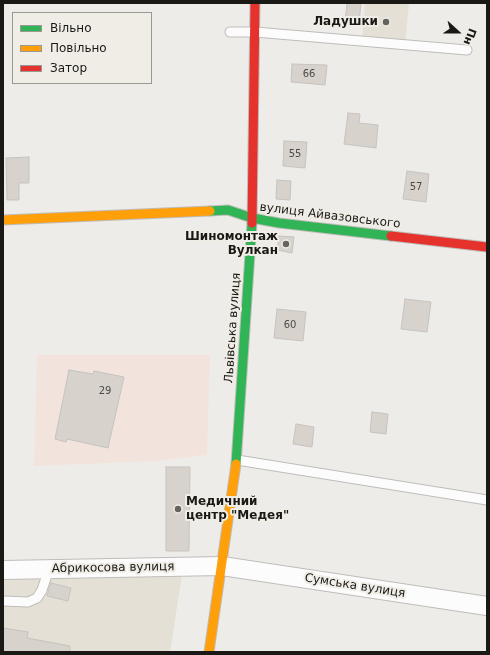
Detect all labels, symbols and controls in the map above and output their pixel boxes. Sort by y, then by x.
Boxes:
legend [12,12,152,84]
north arrow [438,12,478,52]
place label: Ладушки [313,15,378,29]
marker: Ладушки [381,17,391,27]
text: Вільно [50,21,92,35]
text: Пн [461,26,479,47]
text: Повільно [50,41,107,55]
text: Затор [50,61,87,75]
house number: 66 [303,68,315,80]
house number: 55 [289,148,301,160]
house number: 57 [410,181,422,193]
street label: вулиця Айвазовського [259,200,401,232]
place label: Шиномонтаж Вулкан [185,230,278,258]
marker: Шиномонтаж Вулкан [281,239,291,249]
street label: Львівська вулиця [222,272,244,384]
house number: 60 [284,319,296,331]
house number: 29 [99,385,111,397]
place label: Медичний центр "Медея" [186,495,289,523]
marker: Медичний центр "Медея" [173,504,183,514]
street label: Абрикосова вулиця [51,560,175,576]
street label: Сумська вулиця [304,571,406,601]

